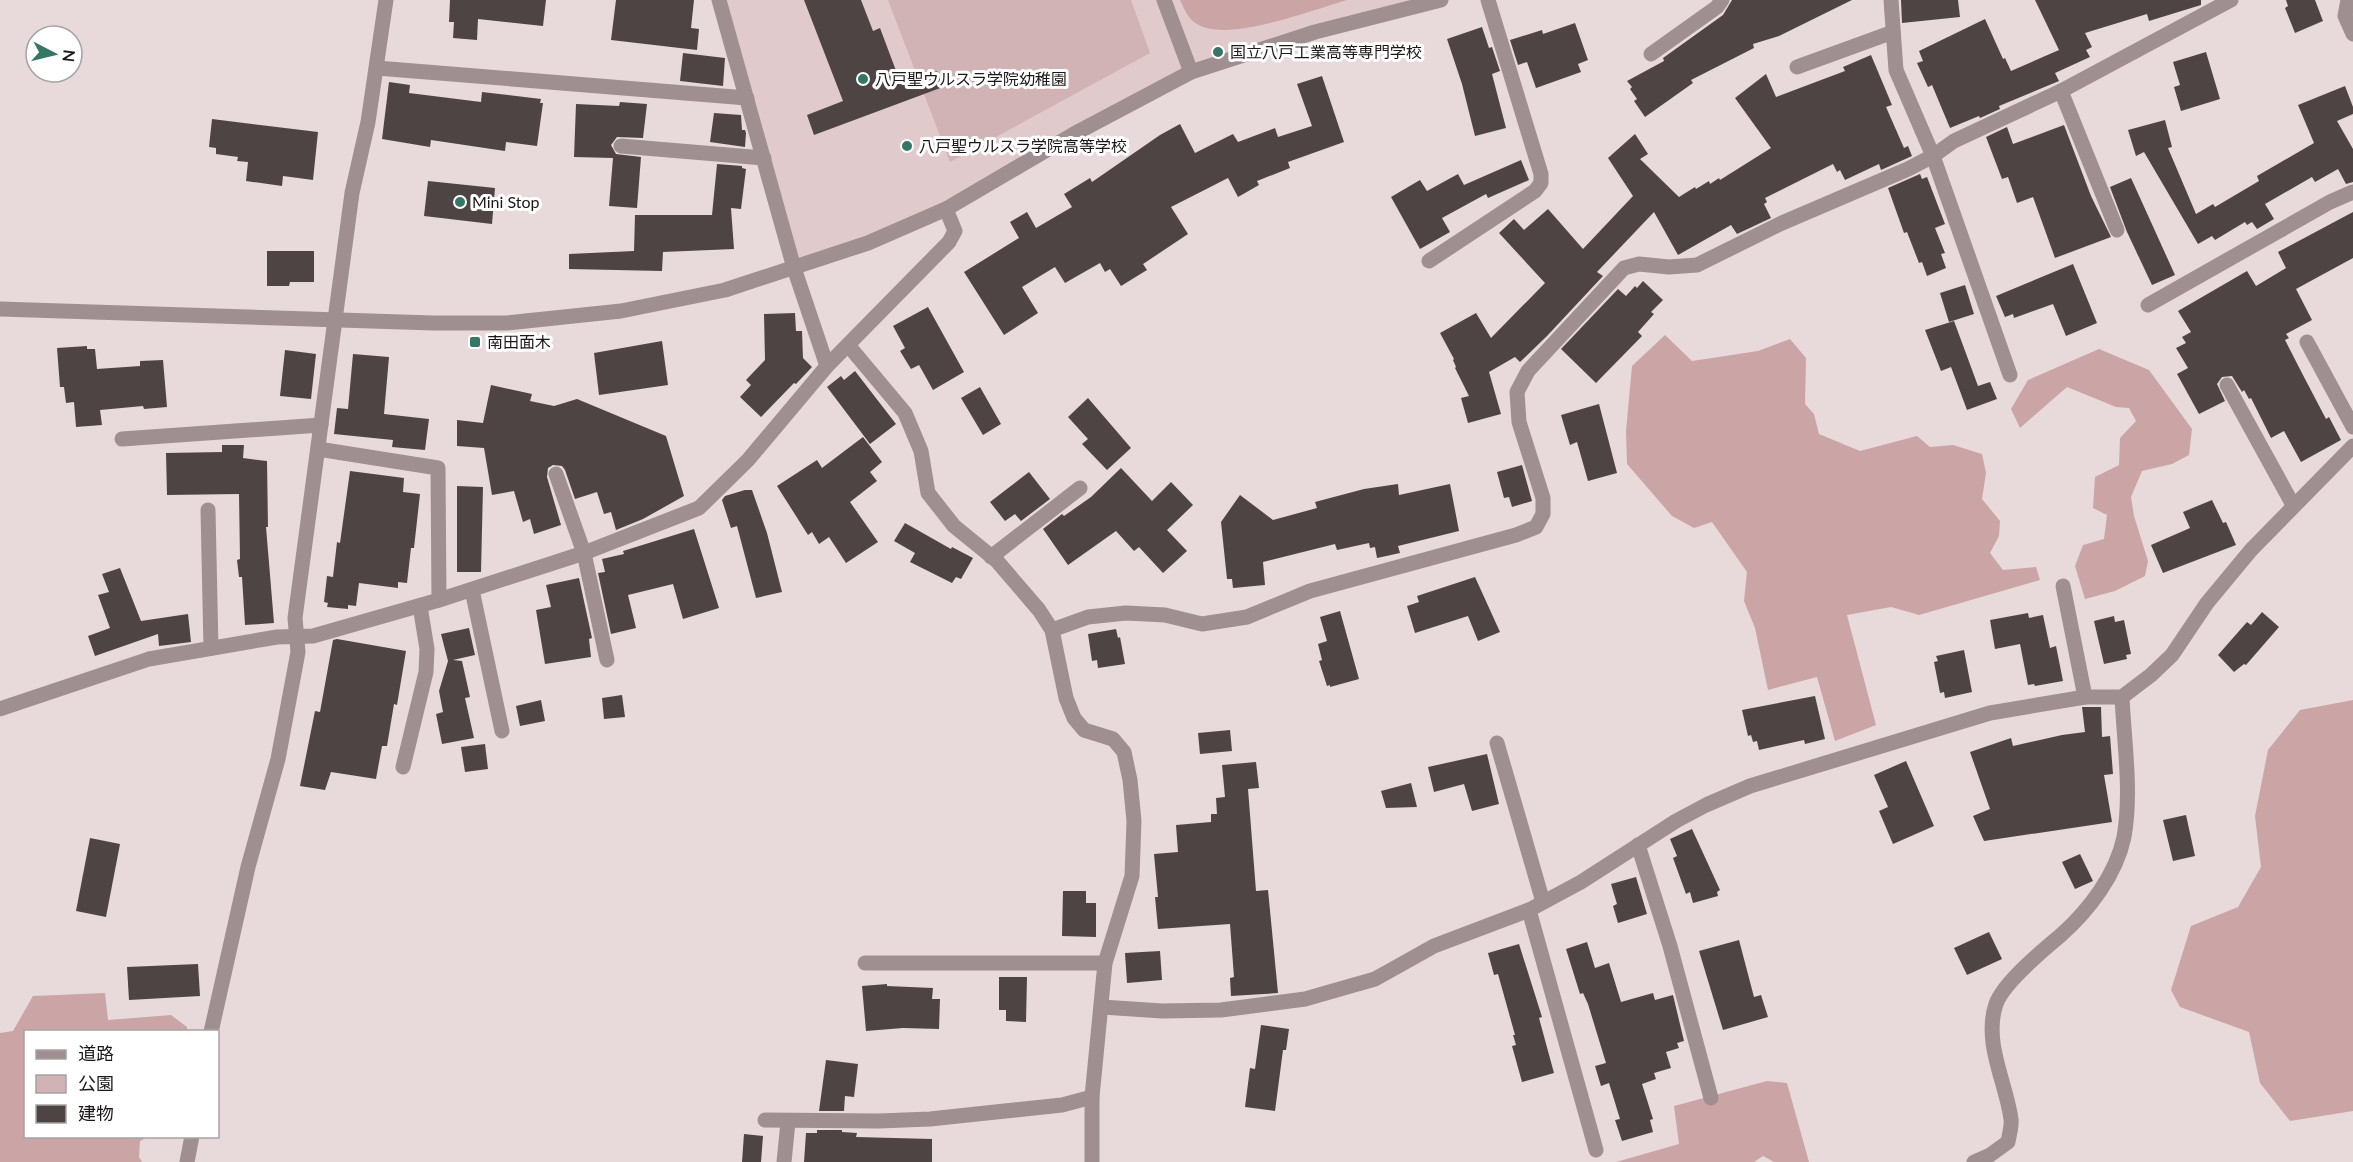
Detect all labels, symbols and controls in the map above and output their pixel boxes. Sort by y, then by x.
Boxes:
north arrow [24,24,84,84]
place label: 国立八戸工業高等専門学校 [1230,42,1422,61]
marker: 国立八戸工業高等専門学校 [1211,45,1225,59]
text: N [59,49,80,63]
place label: 八戸聖ウルスラ学院幼稚園 [875,69,1067,88]
marker: 八戸聖ウルスラ学院幼稚園 [856,72,870,86]
place label: 八戸聖ウルスラ学院高等学校 [919,136,1127,155]
marker: 八戸聖ウルスラ学院高等学校 [900,139,914,153]
place label: Mini Stop [472,192,540,211]
marker: Mini Stop [453,195,467,209]
place label: 南田面木 [487,332,551,351]
marker: 南田面木 [468,335,482,349]
legend [24,1030,219,1138]
text: 道路 [78,1042,114,1064]
text: 公園 [78,1072,114,1094]
text: 建物 [78,1102,114,1124]

